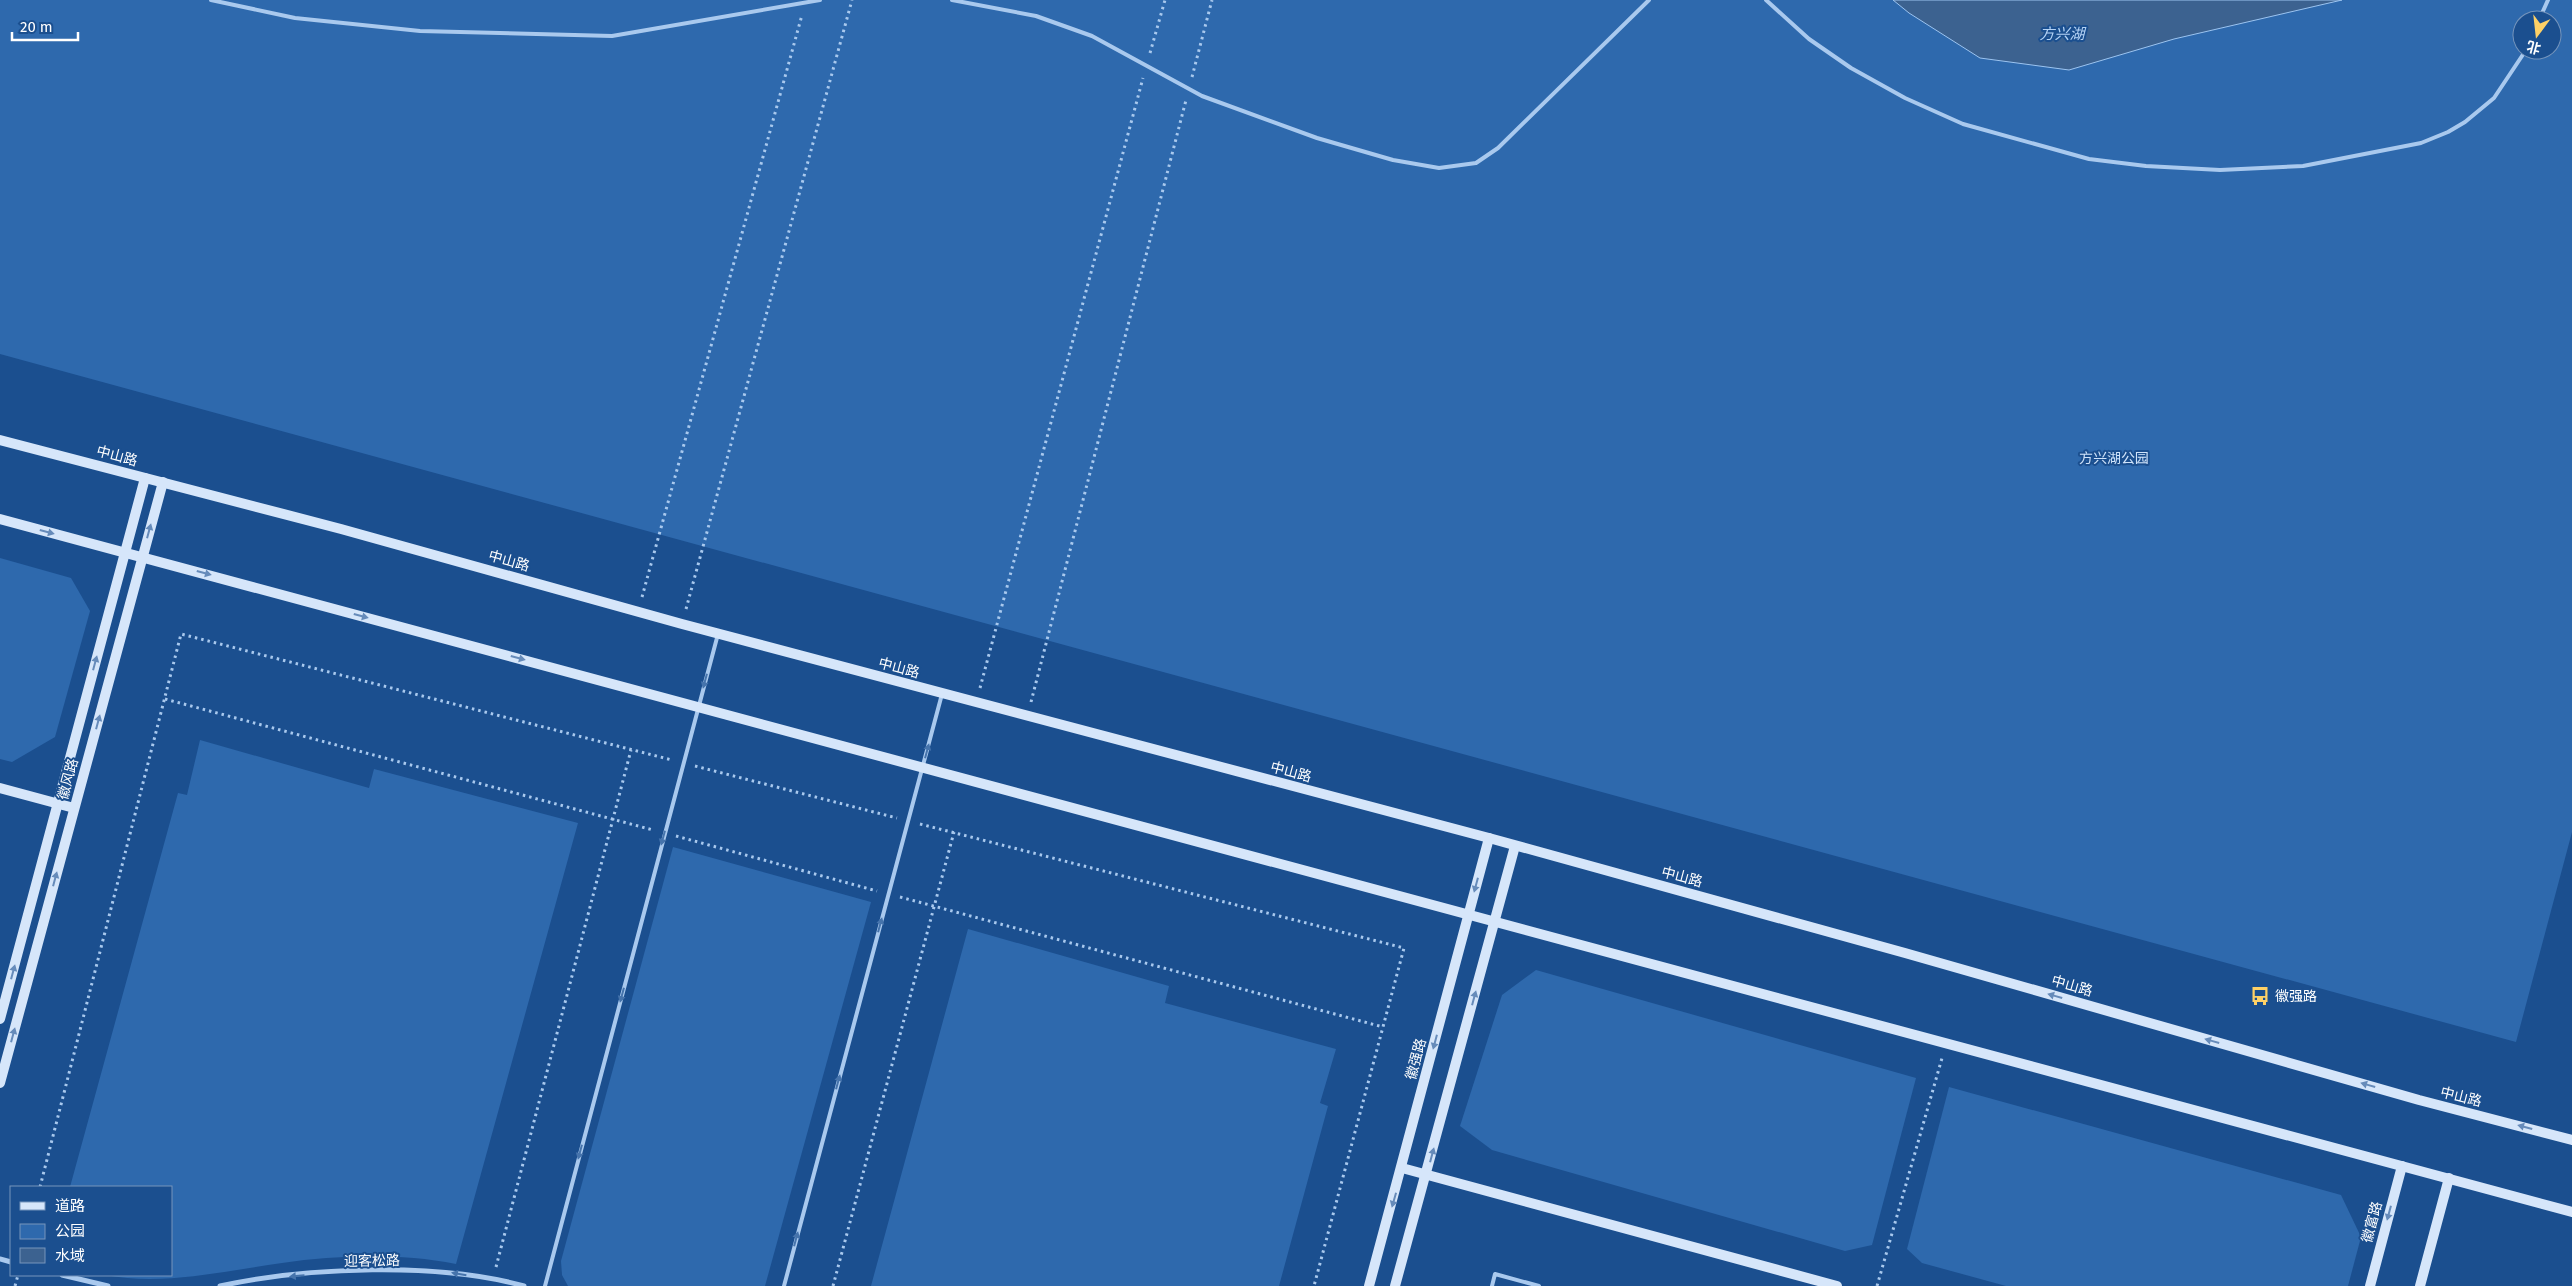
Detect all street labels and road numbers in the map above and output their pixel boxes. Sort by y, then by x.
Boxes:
street label: 中山路 [95,442,139,470]
street label: 中山路 [486,547,532,575]
street label: 中山路 [877,654,921,682]
street label: 徽风路 [54,757,82,801]
street label: 中山路 [1269,758,1313,786]
street label: 中山路 [1660,863,1704,891]
street label: 中山路 [2049,972,2095,1000]
street label: 徽强路 [1402,1037,1430,1081]
street label: 中山路 [2439,1084,2483,1110]
street label: 徽富路 [2358,1200,2386,1244]
street label: 迎客松路 [344,1252,400,1270]

